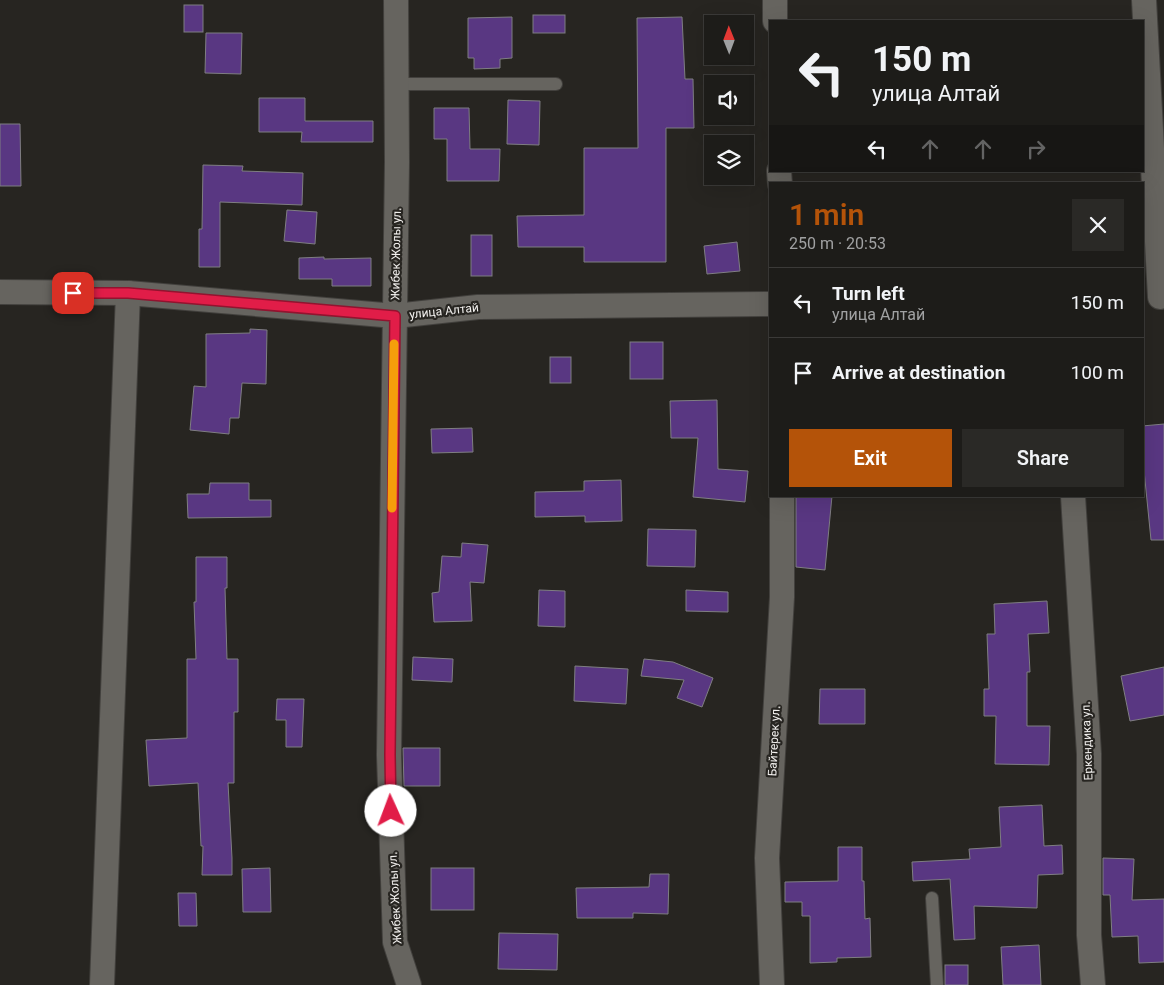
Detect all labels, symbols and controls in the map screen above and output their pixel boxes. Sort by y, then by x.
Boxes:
north arrow [704,15,754,65]
map controls [704,15,754,185]
text: 150 m [872,39,971,80]
icon: left [789,40,854,105]
button: sound [704,75,754,125]
text: улица Алтай [872,81,1000,106]
button: layers [704,135,754,185]
icon: left [863,135,891,163]
icon: ahead [916,135,944,163]
icon: ahead [969,135,997,163]
icon: right [1022,135,1050,163]
text: 1 min [789,197,864,232]
button: close [1072,199,1124,251]
street label: Жибек Жолы ул. [388,208,404,300]
text: 250 m · 20:53 [789,234,886,253]
pin [52,272,94,314]
icon: arrive [59,279,87,307]
text: Turn left [832,282,905,305]
icon: left [789,289,817,317]
text: 150 m [1071,291,1124,314]
street label: улица Алтай [408,300,480,322]
text: улица Алтай [832,305,925,324]
icon: arrive [789,359,817,387]
text: Arrive at destination [832,361,1005,384]
text: 100 m [1071,361,1124,384]
button: Exit [789,429,952,487]
button: Share [962,429,1124,487]
street label: Еркендика ул. [1079,701,1095,781]
street label: Байтерек ул. [765,705,783,777]
position arrow [364,784,416,836]
street label: Жибек Жолы ул. [386,851,404,945]

